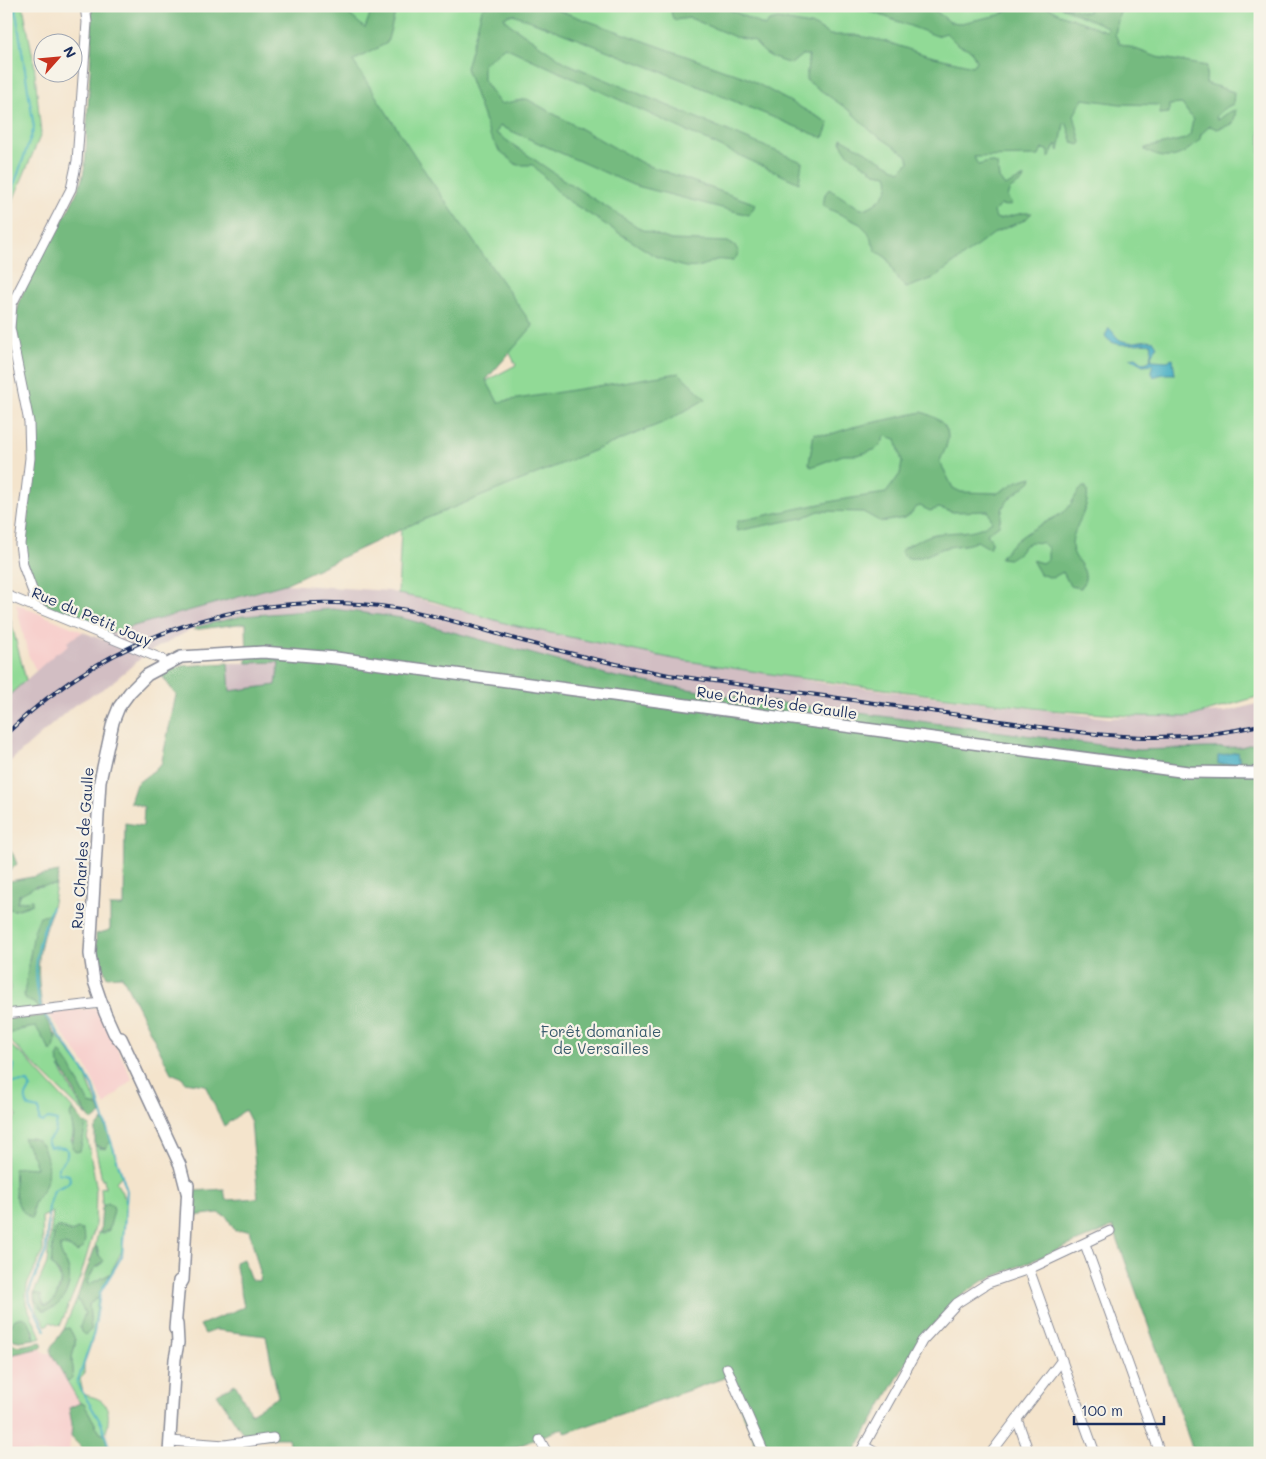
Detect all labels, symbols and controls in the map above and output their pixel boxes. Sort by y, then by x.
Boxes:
north arrow [32,32,82,82]
text: N [59,43,81,61]
street label: Rue du Petit Jouy [29,582,155,650]
street label: Rue Charles de Gaulle [695,681,859,723]
street label: Rue Charles de Gaulle [66,766,98,930]
park label: Forêt domaniale de Versailles [541,1021,661,1058]
scale bar [1074,1394,1164,1426]
text: 100 m [1081,1400,1123,1420]

